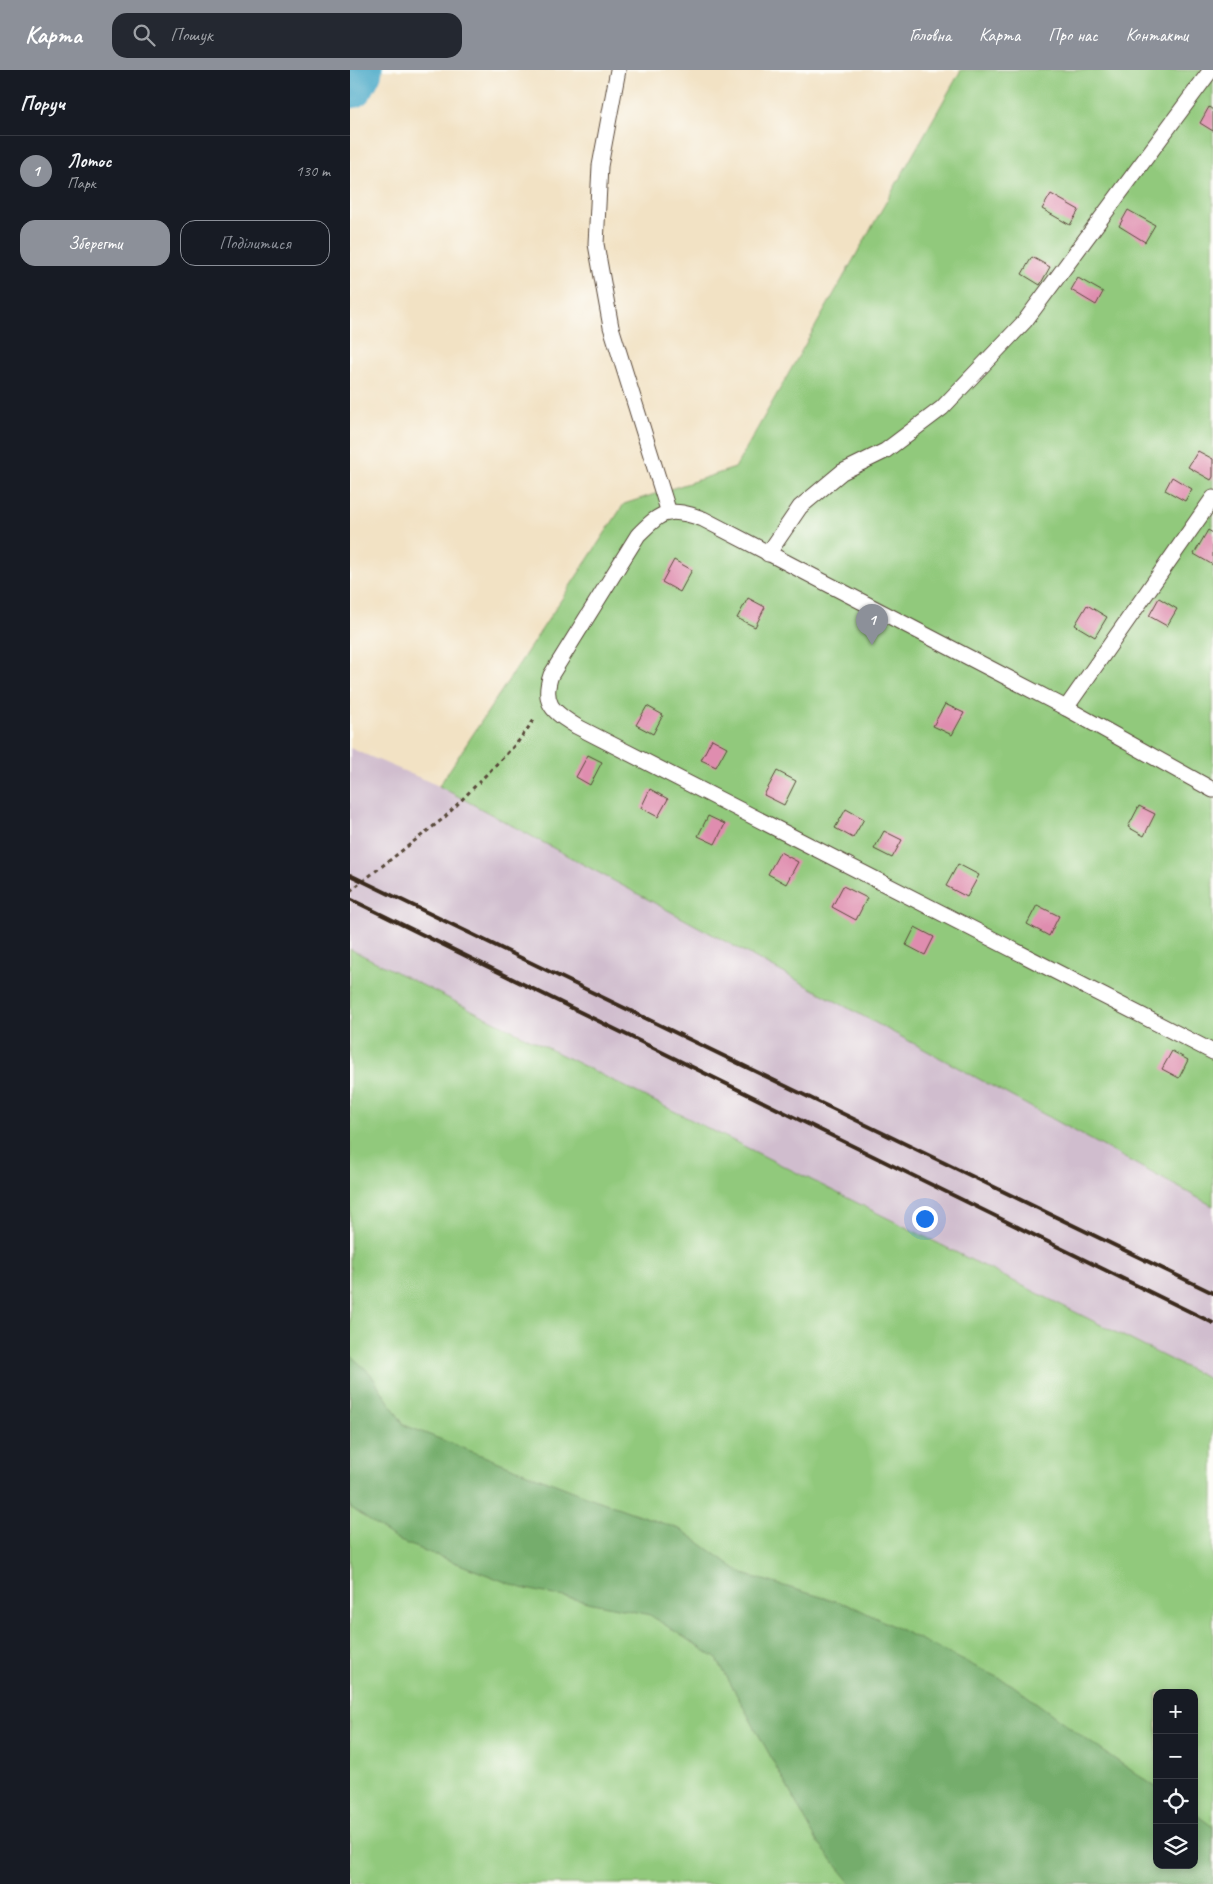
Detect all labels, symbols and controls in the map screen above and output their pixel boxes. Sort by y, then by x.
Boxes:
search box [112,13,462,58]
text: Карта [25,20,82,50]
icon: search [130,21,158,49]
text: Пошук [170,23,213,47]
text: Головна [909,24,951,46]
text: Карта [979,24,1020,46]
text: Про нас [1048,24,1098,46]
text: Контакти [1126,24,1188,46]
text: Поруч [20,90,65,116]
text: Лотос [67,149,111,173]
text: 1 [32,161,40,181]
text: 130 m [296,161,330,181]
text: Парк [67,173,96,193]
button: Зберегти [20,220,170,266]
button: Поділитися [180,220,330,266]
pin: 1 [856,604,888,645]
your location [912,1206,938,1232]
map controls [1153,1689,1198,1869]
button: + [1153,1689,1198,1734]
button: − [1153,1734,1198,1779]
button: locate [1153,1779,1198,1824]
button: layers [1153,1824,1198,1869]

